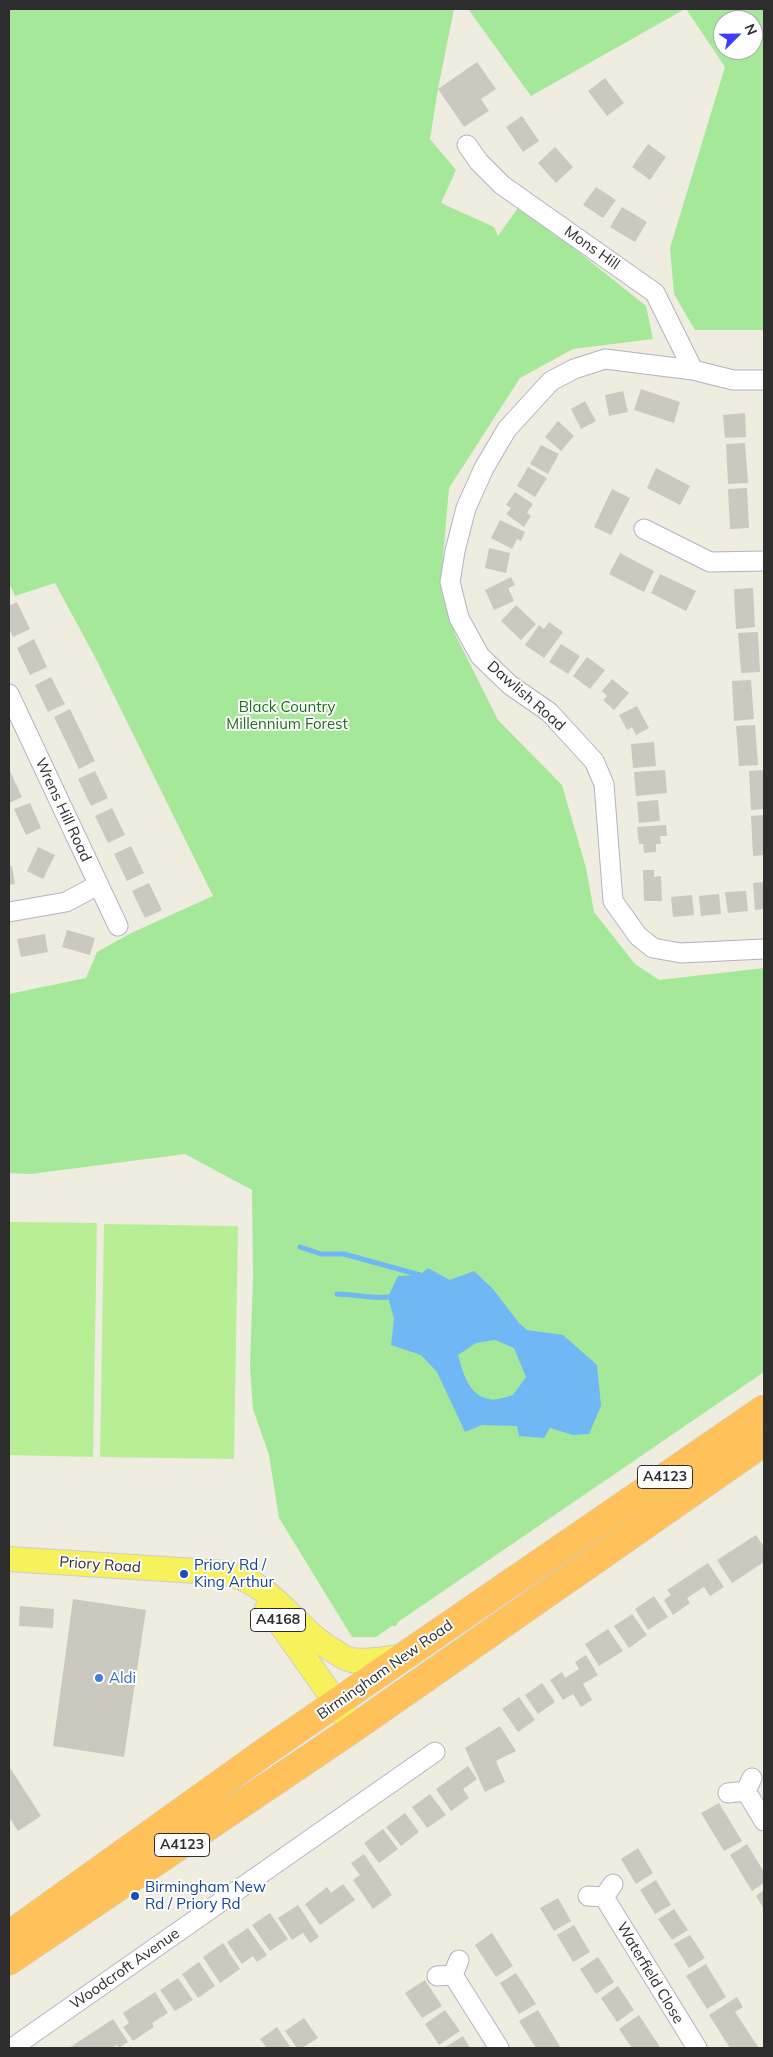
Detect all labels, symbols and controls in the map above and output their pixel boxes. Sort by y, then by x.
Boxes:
north arrow [713,10,763,60]
text: N [741,21,761,38]
street label: Mons Hill [561,222,623,274]
street label: Dawlish Road [483,657,569,735]
park label: Black Country Millennium Forest [226,698,348,733]
street label: Wrens Hill Road [31,755,95,865]
road number: A4123 [638,1465,692,1488]
street label: Priory Road [59,1553,141,1577]
place label: Priory Rd / King Arthur [194,1556,274,1591]
marker: Priory Rd / King Arthur [178,1568,190,1580]
road number: A4168 [250,1608,306,1632]
street label: Birmingham New Road [314,1616,456,1724]
place label: Aldi [109,1669,136,1687]
marker: Aldi [93,1672,105,1684]
road number: A4123 [154,1834,210,1856]
place label: Birmingham New Rd / Priory Rd [145,1878,266,1913]
marker: Birmingham New Rd / Priory Rd [129,1890,141,1902]
street label: Waterfield Close [613,1919,687,2027]
street label: Woodcroft Avenue [67,1925,183,2013]

